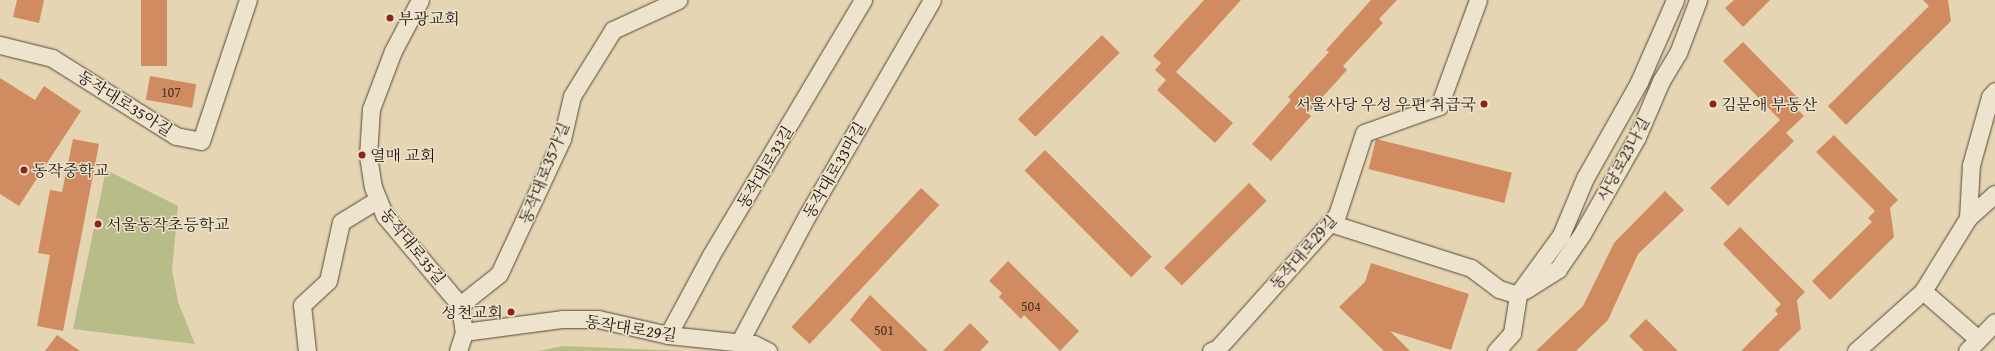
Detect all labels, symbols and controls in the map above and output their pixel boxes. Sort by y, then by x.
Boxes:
place label: 부광교회 [398,8,460,28]
marker: 부광교회 [385,13,395,23]
street label: 동작대로35아길 [74,66,176,140]
house number: 107 [161,84,181,100]
place label: 서울사당 우성 우편 취급국 [1295,94,1476,114]
place label: 김문애 부동산 [1721,94,1817,114]
marker: 서울사당 우성 우편 취급국 [1479,99,1489,109]
marker: 김문애 부동산 [1708,99,1718,109]
street label: 사당로23나길 [1593,114,1653,204]
street label: 동작대로33마길 [799,118,869,222]
street label: 동작대로35가길 [515,119,573,227]
street label: 동작대로33길 [733,122,797,212]
place label: 열매 교회 [370,145,435,165]
marker: 열매 교회 [357,150,367,160]
place label: 동작중학교 [32,160,109,180]
marker: 동작중학교 [19,165,29,175]
street label: 동작대로35길 [376,204,450,288]
street label: 동작대로29길 [1265,211,1341,293]
place label: 서울동작초등학교 [106,214,230,234]
marker: 서울동작초등학교 [93,219,103,229]
house number: 504 [1021,298,1041,314]
place label: 성천교회 [441,302,503,322]
marker: 성천교회 [506,307,516,317]
street label: 동작대로29길 [584,311,678,345]
house number: 501 [874,322,894,338]

